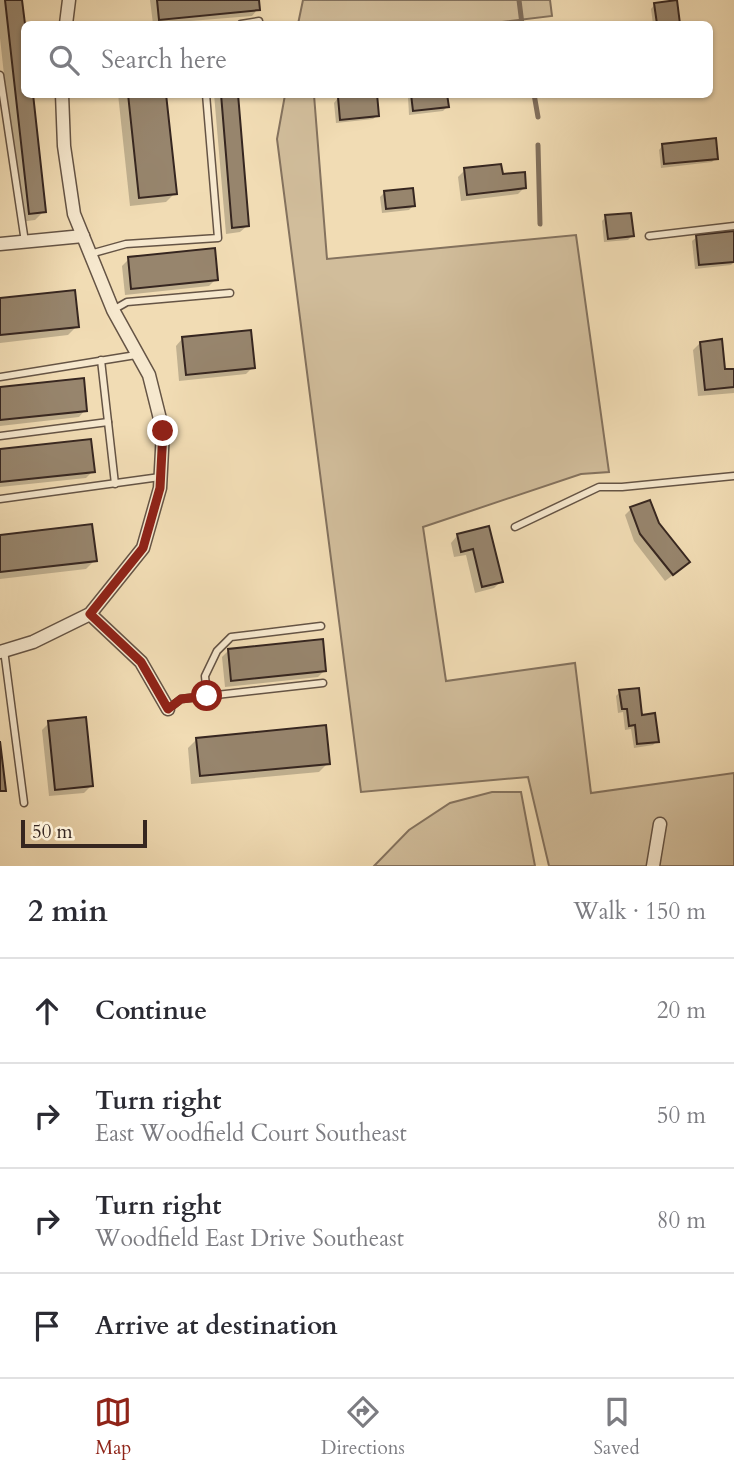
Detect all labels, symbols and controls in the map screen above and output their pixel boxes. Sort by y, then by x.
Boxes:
search box [21,21,713,98]
icon: search [45,41,83,79]
text: Search here [101,42,227,77]
route end [147,415,178,446]
route start [191,680,222,711]
scale bar [21,817,147,849]
text: 50 m [32,819,73,845]
text: 2 min [28,891,108,932]
text: Walk · 150 m [573,896,706,927]
icon: ahead [28,992,66,1030]
text: Continue [95,993,207,1028]
text: 20 m [657,995,706,1026]
text: Turn right [95,1083,222,1118]
icon: right [28,1097,66,1135]
text: 50 m [657,1100,706,1131]
text: East Woodfield Court Southeast [95,1118,407,1149]
text: Turn right [95,1188,222,1223]
icon: right [28,1202,66,1240]
text: 80 m [657,1205,706,1236]
text: Woodfield East Drive Southeast [95,1223,404,1254]
icon: arrive [28,1307,66,1345]
text: Arrive at destination [95,1308,338,1343]
tab: Map [94,1393,132,1461]
tab: Directions [321,1393,405,1461]
tab: Saved [594,1393,640,1461]

